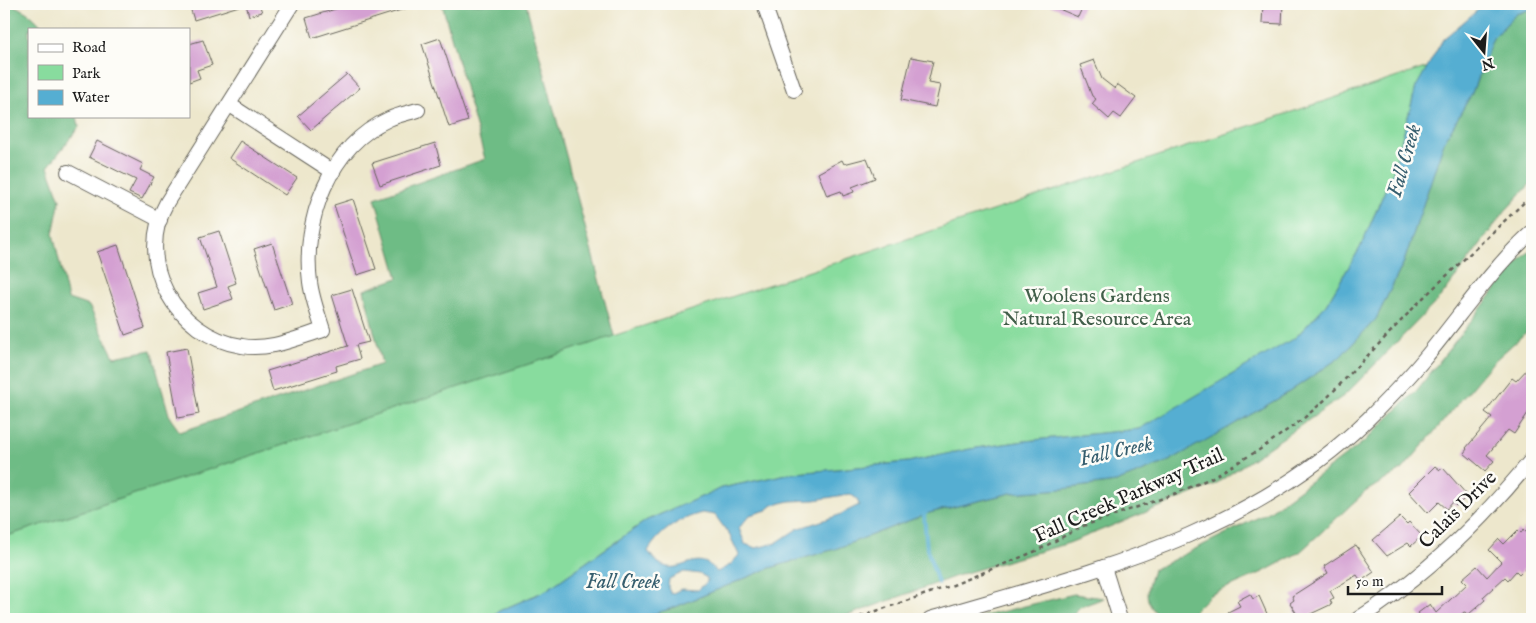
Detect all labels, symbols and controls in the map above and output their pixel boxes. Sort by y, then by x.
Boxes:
legend [28,28,190,118]
north arrow [1458,28,1508,78]
text: Road [72,38,107,57]
text: N [1479,53,1497,74]
text: Park [72,64,102,83]
text: Water [72,88,110,107]
water label: Fall Creek [1382,121,1428,200]
park label: Woolens Gardens Natural Resource Area [1002,284,1192,332]
water label: Fall Creek [1077,430,1156,474]
street label: Fall Creek Parkway Trail [1030,443,1228,549]
street label: Calais Drive [1414,466,1502,554]
scale bar [1348,563,1442,595]
water label: Fall Creek [586,569,661,596]
text: 50 m [1356,572,1384,591]

